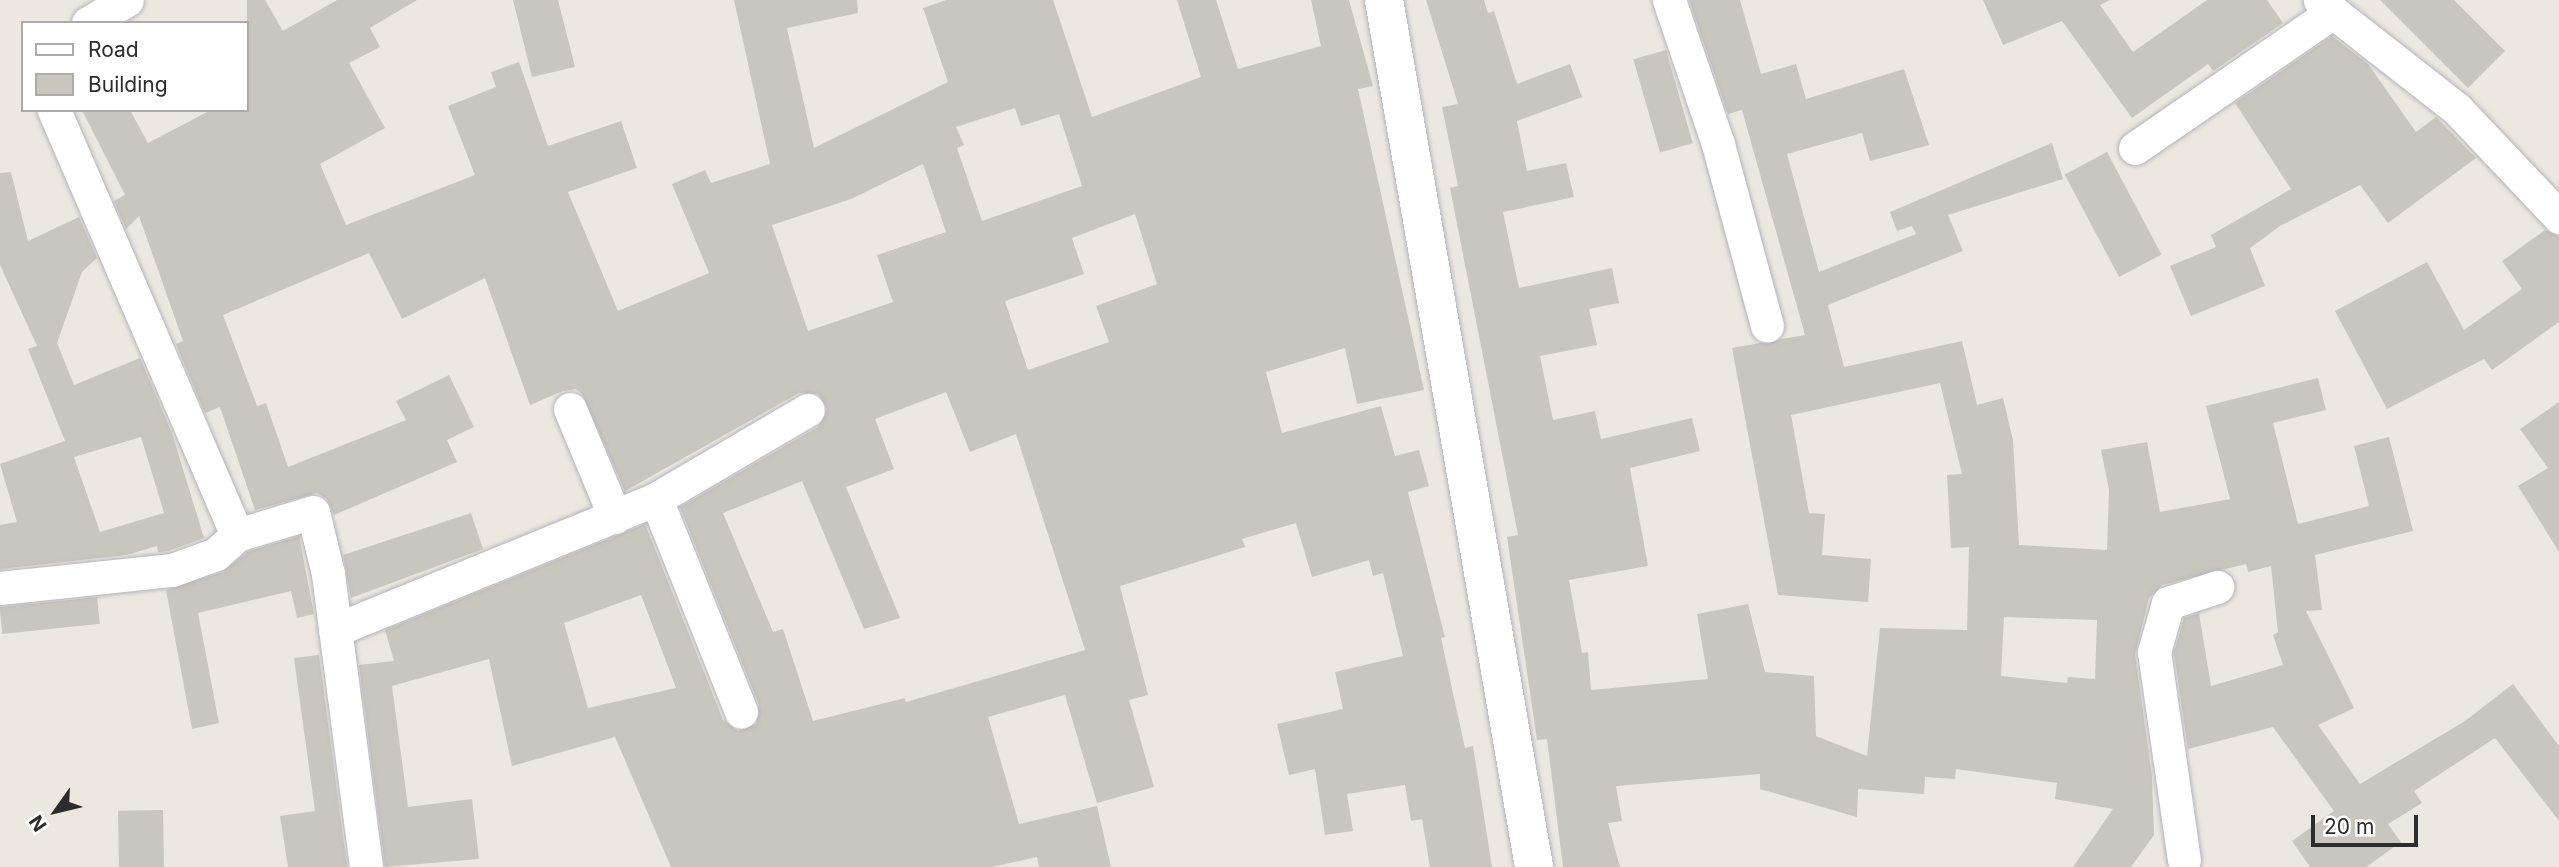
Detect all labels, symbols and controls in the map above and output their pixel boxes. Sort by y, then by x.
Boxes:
legend [21,21,248,112]
text: Road [88,37,139,62]
text: Building [88,72,168,97]
north arrow [21,776,91,846]
scale bar [2314,800,2421,844]
text: N [25,811,52,835]
text: 20 m [2324,814,2374,839]

